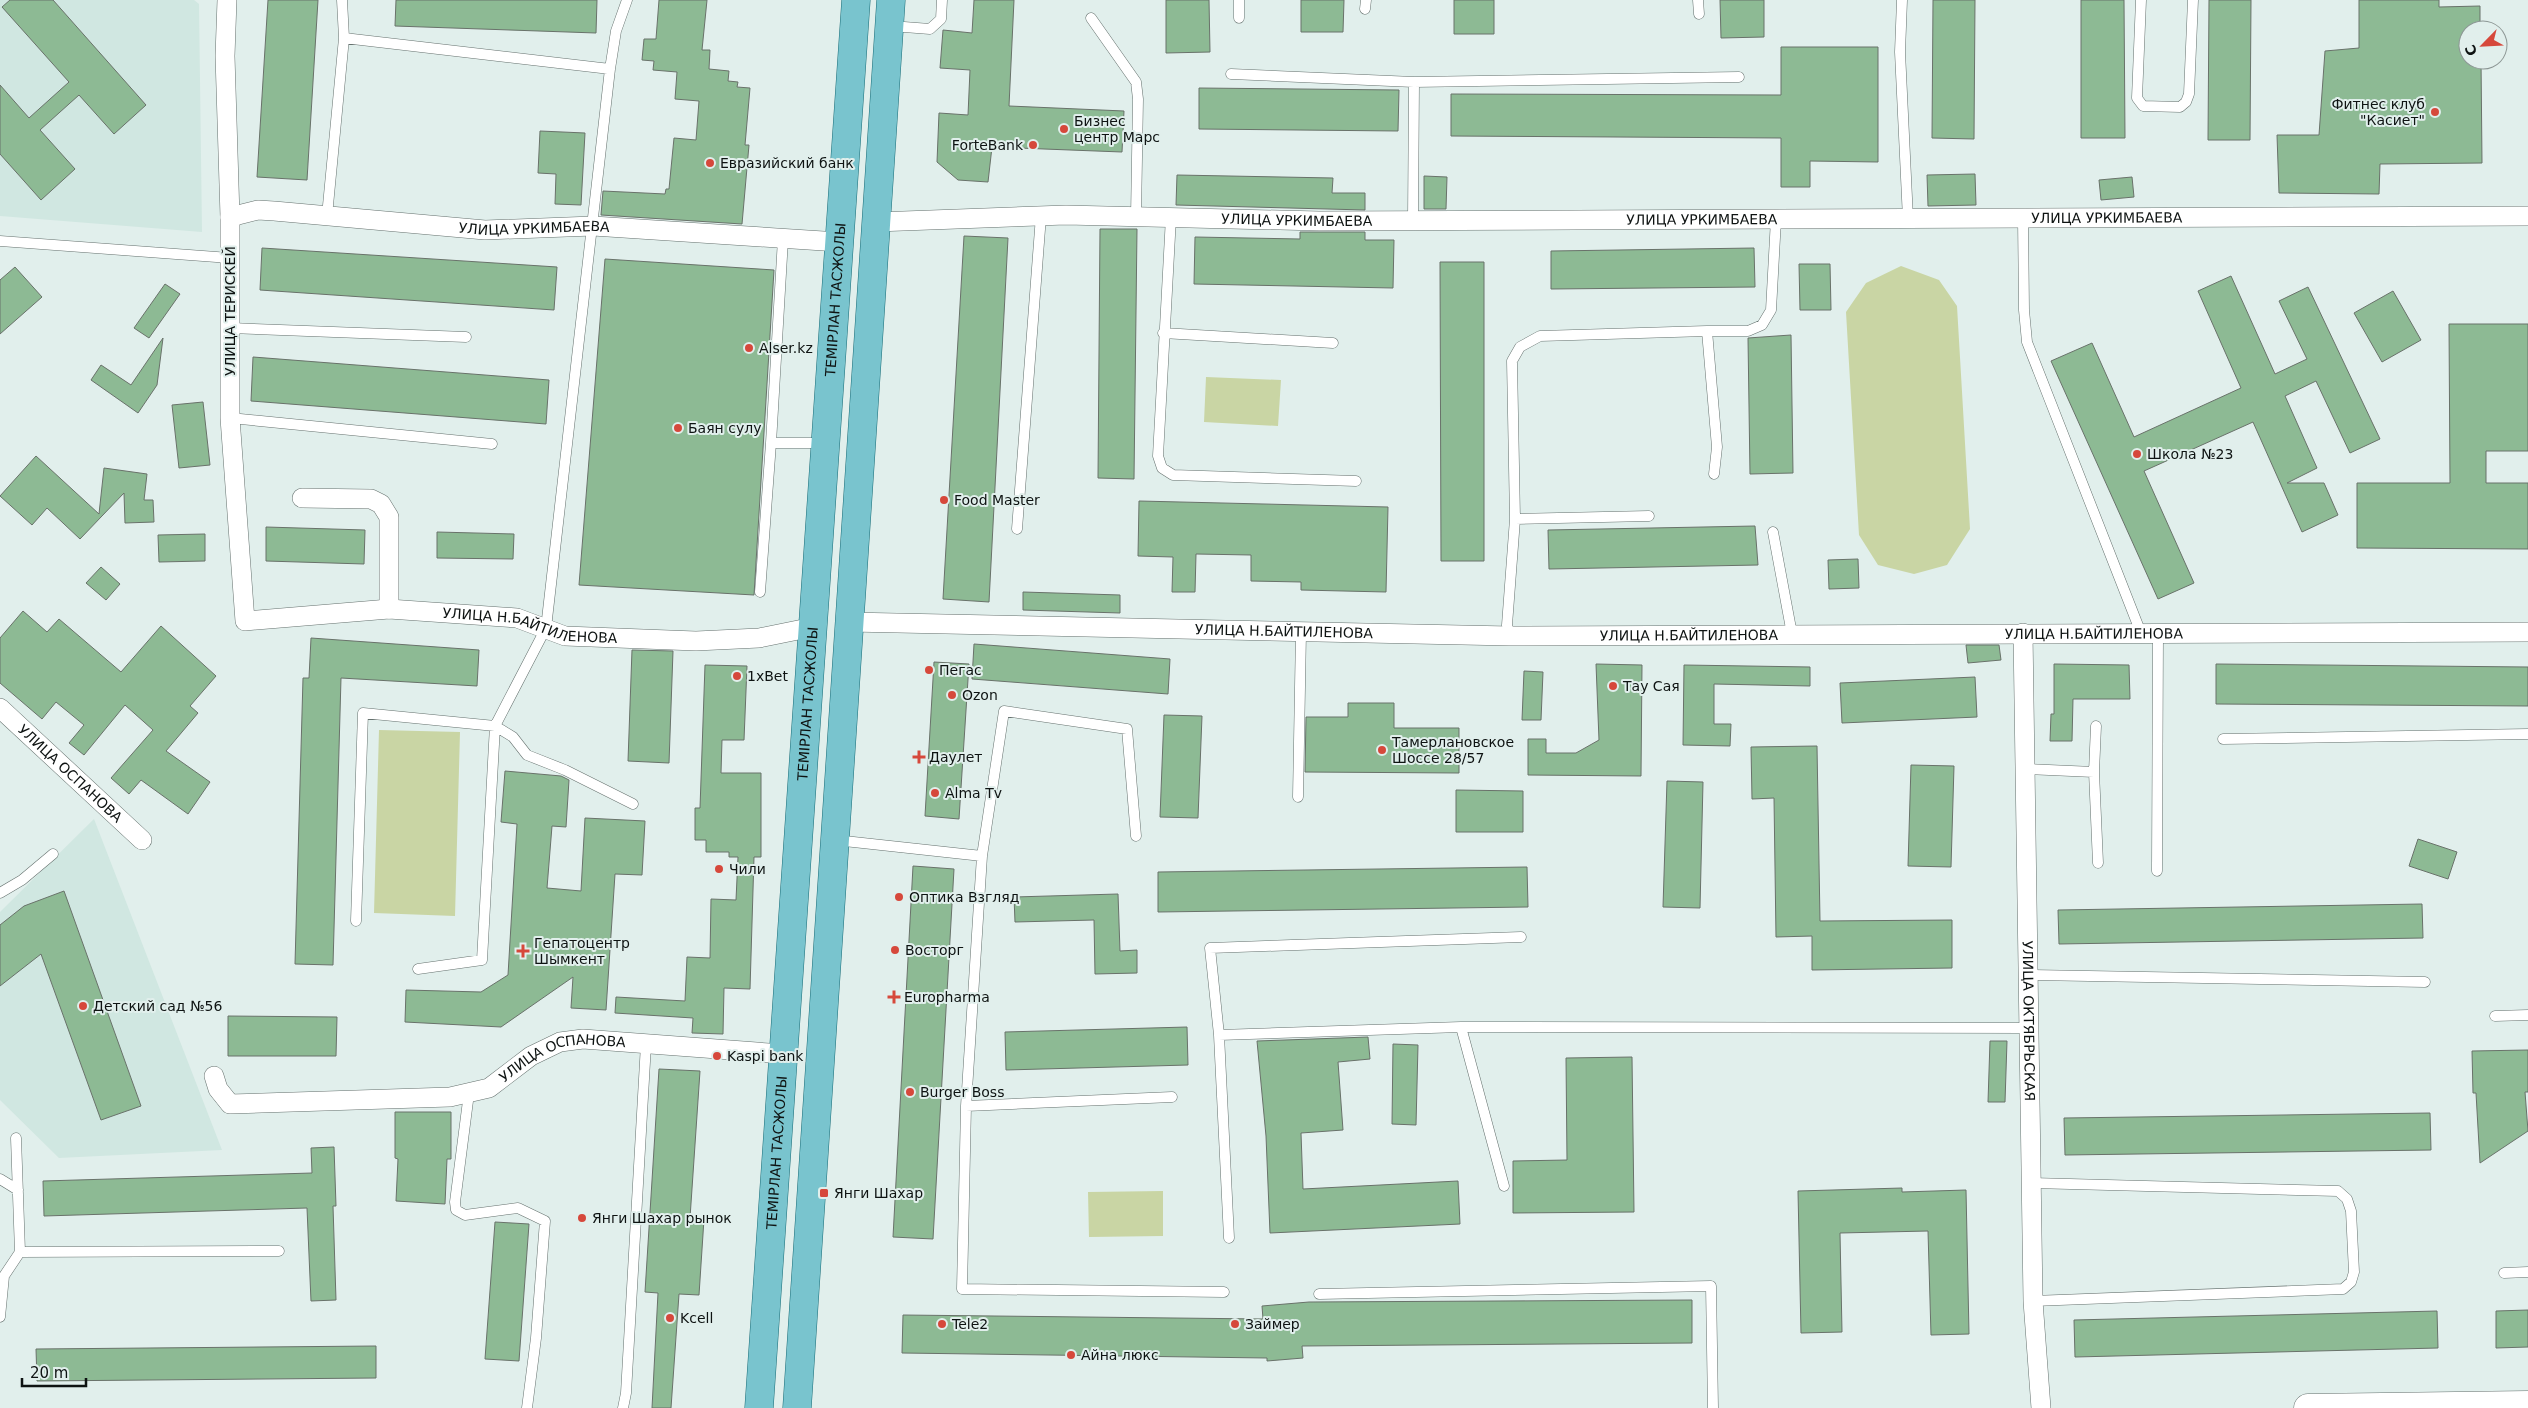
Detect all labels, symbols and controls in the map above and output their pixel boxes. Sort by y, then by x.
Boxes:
north arrow [2458,20,2508,70]
text: С [2462,42,2481,58]
place label: Фитнес клуб "Касиет" [2331,96,2425,128]
marker: Фитнес клуб "Касиет" [2429,106,2441,118]
place label: Бизнес центр Марс [1074,113,1160,145]
marker: Бизнес центр Марс [1058,123,1070,135]
place label: ForteBank [952,137,1024,153]
marker: ForteBank [1027,139,1039,151]
place label: Евразийский банк [720,155,854,171]
marker: Евразийский банк [704,157,716,169]
street label: УЛИЦА УРКИМБАЕВА [2031,209,2183,226]
street label: УЛИЦА УРКИМБАЕВА [1221,211,1373,229]
street label: УЛИЦА УРКИМБАЕВА [1626,211,1778,228]
street label: УЛИЦА УРКИМБАЕВА [458,218,611,238]
street label: ТЕМІРЛАН ТАСЖОЛЫ [822,222,849,378]
street label: УЛИЦА ТЕРИСКЕЙ [221,246,238,376]
place label: Alser.kz [759,340,813,356]
marker: Alser.kz [743,342,755,354]
place label: Баян сулу [688,420,761,436]
marker: Баян сулу [672,422,684,434]
place label: Школа №23 [2147,446,2233,462]
marker: Школа №23 [2131,448,2143,460]
place label: Food Master [954,492,1040,508]
marker: Food Master [938,494,950,506]
street label: УЛИЦА Н.БАЙТИЛЕНОВА [442,605,618,646]
street label: УЛИЦА Н.БАЙТИЛЕНОВА [1195,621,1374,641]
street label: УЛИЦА Н.БАЙТИЛЕНОВА [2005,625,2183,642]
street label: ТЕМІРЛАН ТАСЖОЛЫ [794,626,821,782]
street label: УЛИЦА Н.БАЙТИЛЕНОВА [1600,626,1778,644]
place label: Пегас [939,662,982,678]
marker: Пегас [923,664,935,676]
place label: 1xBet [747,668,788,684]
marker: 1xBet [731,670,743,682]
place label: Тау Сая [1622,678,1680,694]
marker: Тау Сая [1607,680,1619,692]
place label: Ozon [962,687,998,703]
marker: Ozon [946,689,958,701]
street label: УЛИЦА ОСПАНОВА [15,721,126,826]
place label: Тамерлановское Шоссе 28/57 [1391,734,1514,766]
marker: Тамерлановское Шоссе 28/57 [1376,744,1388,756]
place label: Даулет [929,749,983,765]
marker: Даулет [913,751,925,763]
place label: Alma Tv [945,785,1002,801]
marker: Alma Tv [929,787,941,799]
place label: Чили [729,861,766,877]
marker: Чили [713,863,725,875]
place label: Оптика Взгляд [909,889,1019,905]
marker: Оптика Взгляд [893,891,905,903]
place label: Гепатоцентр Шымкент [534,935,630,967]
street label: УЛИЦА ОКТЯБРЬСКАЯ [2020,941,2038,1101]
place label: Восторг [905,942,964,958]
marker: Гепатоцентр Шымкент [516,944,530,958]
marker: Восторг [889,944,901,956]
place label: Europharma [904,989,990,1005]
marker: Europharma [888,991,900,1003]
place label: Детский сад №56 [93,998,222,1014]
marker: Детский сад №56 [77,1000,89,1012]
street label: УЛИЦА ОСПАНОВА [496,1031,627,1085]
place label: Kaspi bank [727,1048,804,1064]
marker: Kaspi bank [711,1050,723,1062]
street label: ТЕМІРЛАН ТАСЖОЛЫ [763,1075,790,1231]
place label: Burger Boss [920,1084,1004,1100]
marker: Burger Boss [904,1086,916,1098]
place label: Янги Шахар [834,1185,923,1201]
marker: Янги Шахар [818,1187,830,1199]
place label: Янги Шахар рынок [592,1210,732,1226]
marker: Янги Шахар рынок [576,1212,588,1224]
place label: Kcell [680,1310,713,1326]
marker: Kcell [664,1312,676,1324]
place label: Tele2 [951,1316,988,1332]
place label: Займер [1245,1316,1300,1332]
marker: Tele2 [936,1318,948,1330]
marker: Займер [1229,1318,1241,1330]
place label: Айна люкс [1081,1347,1159,1363]
marker: Айна люкс [1065,1349,1077,1361]
scale bar [22,1356,86,1388]
text: 20 m [30,1364,68,1382]

